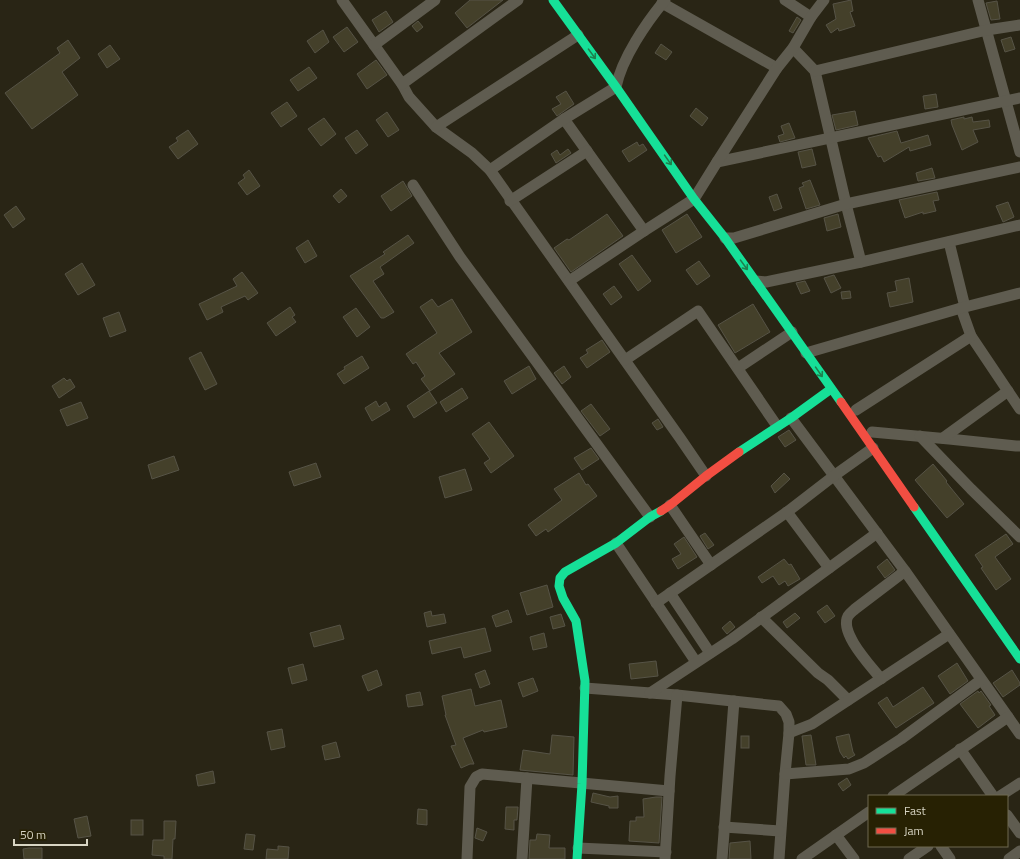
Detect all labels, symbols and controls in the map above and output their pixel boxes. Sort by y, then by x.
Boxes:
one-way arrow [588,49,597,60]
one-way arrow [664,154,672,165]
one-way arrow [740,260,748,271]
one-way arrow [815,366,823,377]
legend [868,795,1008,847]
text: Fast [904,801,927,820]
scale bar [14,821,87,847]
text: Jam [904,821,924,840]
text: 50 m [20,825,46,844]

